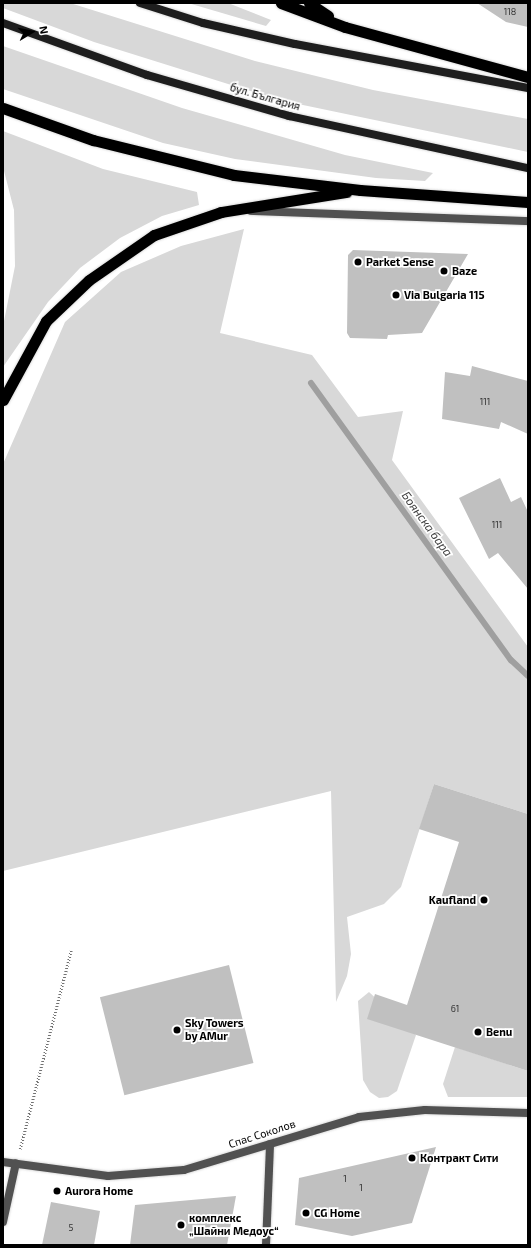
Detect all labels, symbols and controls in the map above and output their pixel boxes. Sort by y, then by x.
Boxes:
house number: 118 [504,7,516,17]
north arrow [12,12,52,52]
text: N [37,25,51,35]
street label: бул. България [228,81,302,113]
place label: Parket Sense [366,255,434,269]
marker: Parket Sense [353,257,363,267]
place label: Baze [452,264,477,278]
marker: Baze [439,266,449,276]
place label: Via Bulgaria 115 [404,288,484,302]
marker: Via Bulgaria 115 [391,290,401,300]
house number: 111 [480,397,490,407]
water label: Боянска бара [399,489,455,559]
house number: 111 [492,520,502,530]
place label: Kaufland [429,893,476,907]
marker: Kaufland [479,895,489,905]
house number: 61 [451,1004,459,1014]
place label: Sky Towers by AMur [185,1017,244,1043]
marker: Sky Towers by AMur [172,1025,182,1035]
place label: Benu [486,1025,512,1039]
marker: Benu [473,1027,483,1037]
street label: Спас Соколов [227,1117,297,1151]
place label: Контракт Сити [420,1151,499,1165]
marker: Контракт Сити [407,1153,417,1163]
house number: 1 [343,1174,347,1184]
house number: 1 [359,1183,363,1193]
place label: Aurora Home [65,1184,133,1198]
marker: Aurora Home [52,1186,62,1196]
place label: CG Home [314,1206,360,1220]
marker: CG Home [301,1208,311,1218]
place label: комплекс „Шайни Медоус“ [189,1212,279,1238]
marker: комплекс „Шайни Медоус“ [176,1220,186,1230]
house number: 5 [69,1223,73,1233]

